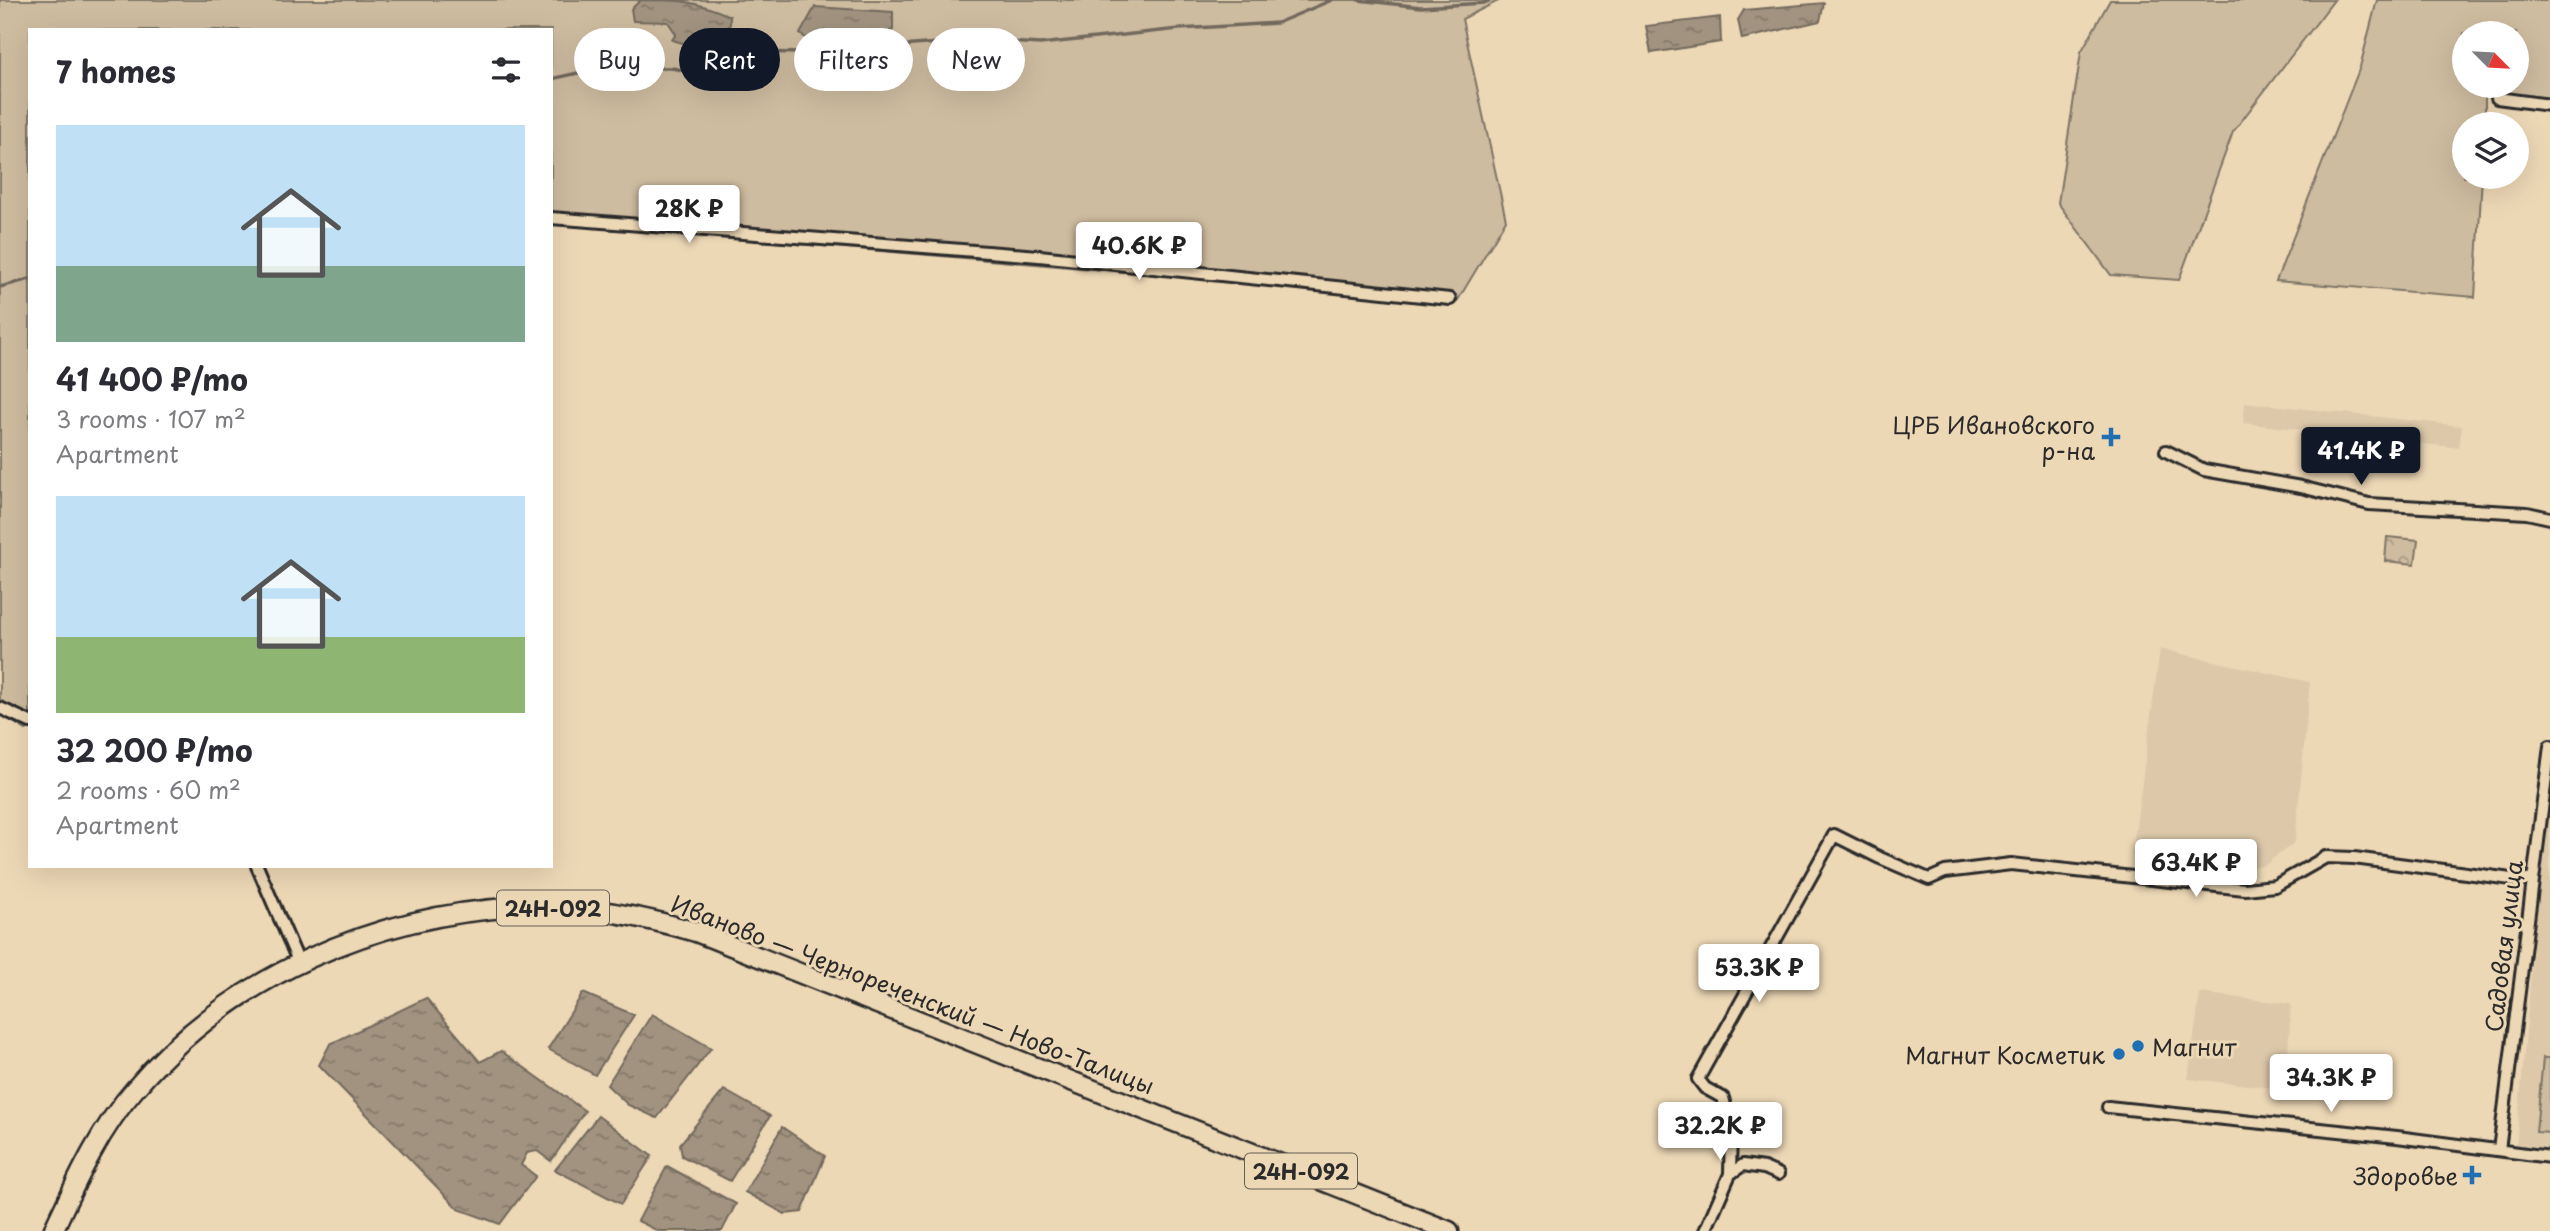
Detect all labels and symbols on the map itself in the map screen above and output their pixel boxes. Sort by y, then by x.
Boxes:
north arrow [2452,21,2529,98]
pin: 28K ₽ [640,186,738,245]
pin: 40.6K ₽ [1074,222,1204,282]
place label: ЦРБ Ивановского р-на [1892,407,2096,468]
marker: ЦРБ Ивановского р-на [2101,427,2121,447]
pin: 41.4K ₽ [2296,428,2426,487]
pin: 63.4K ₽ [2131,839,2261,899]
street label: Садовая улица [2475,857,2531,1034]
street label: Иваново — Чернореченский — Ново-Талицы [666,885,1160,1103]
road number: 24Н-092 [497,890,609,926]
pin: 53.3K ₽ [1694,944,1824,1004]
place label: Магнит [2152,1029,2238,1064]
place label: Магнит Косметик [1905,1037,2105,1072]
marker: Магнит [2130,1038,2146,1054]
marker: Магнит Косметик [2111,1046,2127,1062]
pin: 34.3K ₽ [2266,1054,2396,1114]
pin: 32.2K ₽ [1655,1102,1785,1162]
road number: 24Н-092 [1245,1154,1357,1188]
place label: Здоровье [2353,1158,2458,1193]
marker: Здоровье [2464,1167,2480,1183]

